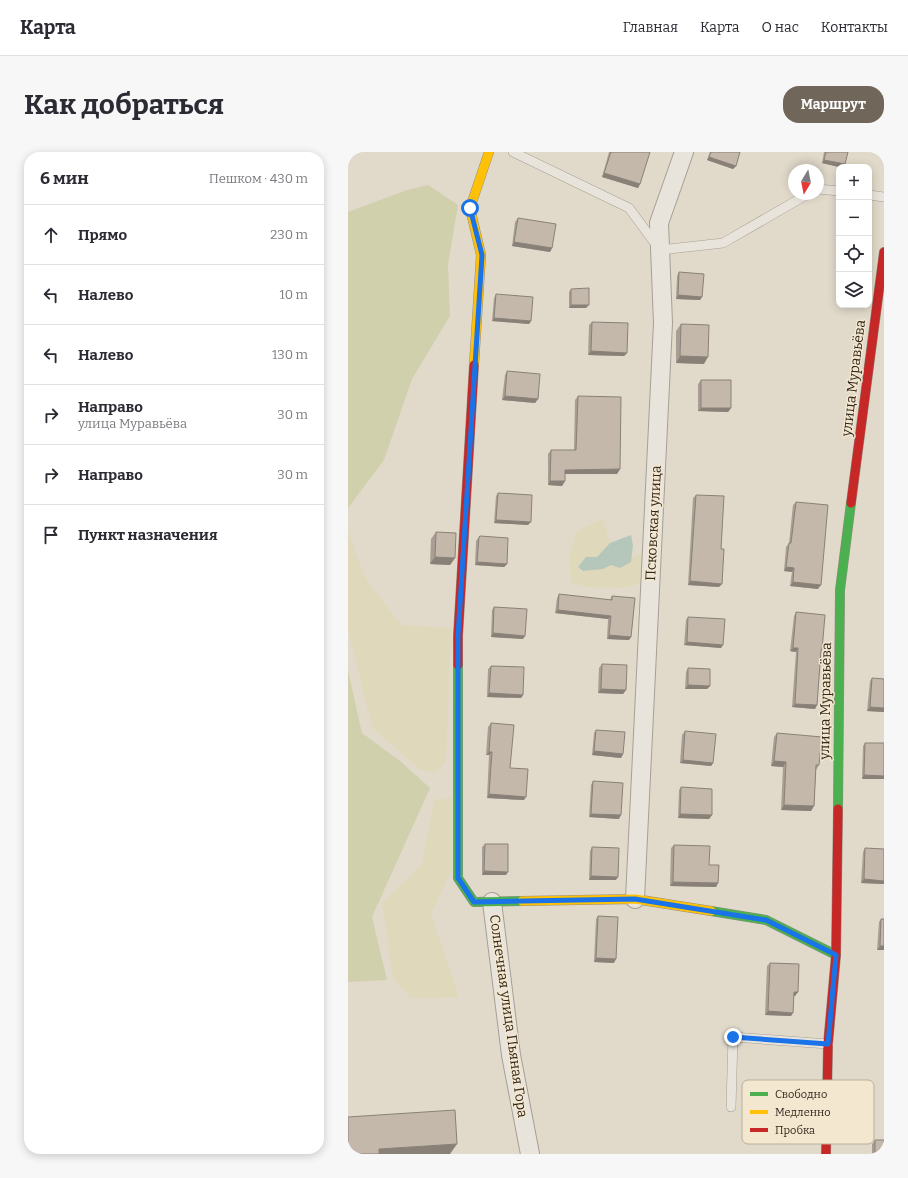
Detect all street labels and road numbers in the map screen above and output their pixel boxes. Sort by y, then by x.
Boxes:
street label: улица Муравьёва [838,318,869,438]
street label: Псковская улица [642,465,665,581]
street label: улица Муравьёва [816,642,835,761]
street label: Солнечная улица Пьяная Гора [486,913,531,1119]

